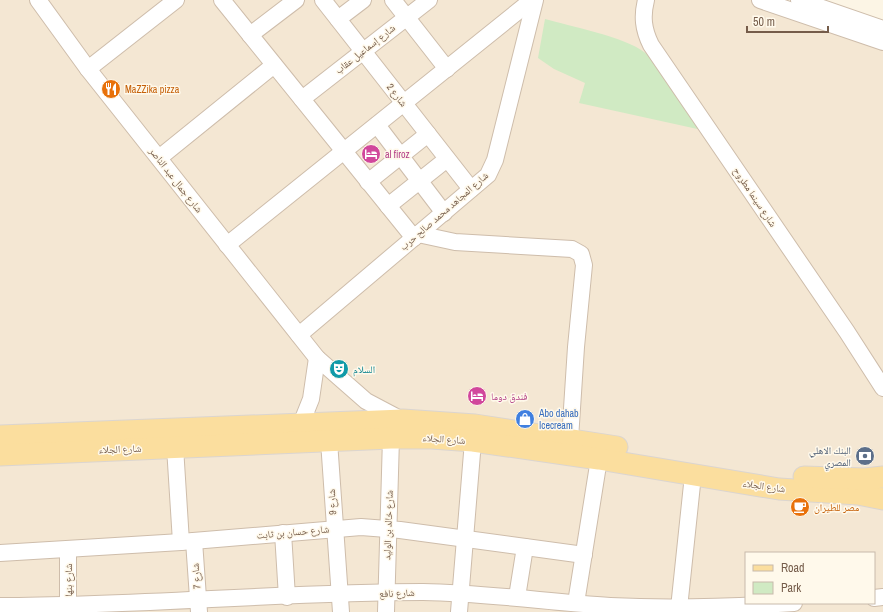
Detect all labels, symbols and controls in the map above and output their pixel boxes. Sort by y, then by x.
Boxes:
scale bar [747,8,828,34]
text: 50 m [753,14,775,30]
street label: شارع إسماعيل عقاب [332,21,398,77]
restaurant icon: MaZZika pizza [100,78,122,100]
street label: شارع 2 [384,81,410,110]
place label: MaZZika pizza [125,83,180,96]
hotel icon: al firoz [360,143,382,165]
street label: شارع جمال عبد الناصر [146,144,206,216]
place label: al firoz [385,148,410,161]
street label: شارع سينما مطروح [730,165,780,230]
street label: شارع المجاهد محمد صالح حرب [397,169,491,253]
theatre icon: السلام [328,358,350,380]
place label: السلام [353,363,375,377]
hotel icon: فندق دوما [466,385,488,407]
place label: فندق دوما [491,390,528,403]
place label: Abo dahab Icecream [538,407,579,432]
shop icon: Abo dahab Icecream [514,408,536,430]
street label: شارع الجلاء [422,431,466,447]
street label: شارع الجلاء [98,442,142,456]
place label: البنك الاهلي المصري [809,444,851,470]
bank icon: البنك الاهلي المصري [854,445,876,467]
street label: شارع الجلاء [742,477,787,495]
street label: شارع 9 [325,488,339,515]
street label: شارع خالد بن الوليد [380,489,396,560]
cafe icon: مصر للطيران [789,496,811,518]
place label: مصر للطيران [814,501,860,514]
street label: شارع حسان بن ثابت [256,522,330,542]
legend [745,552,875,604]
text: Road [781,560,805,576]
street label: شارع 7 [189,562,203,589]
street label: شارع بنها [62,563,75,597]
text: Park [781,580,801,596]
street label: شارع نافع [379,586,415,600]

